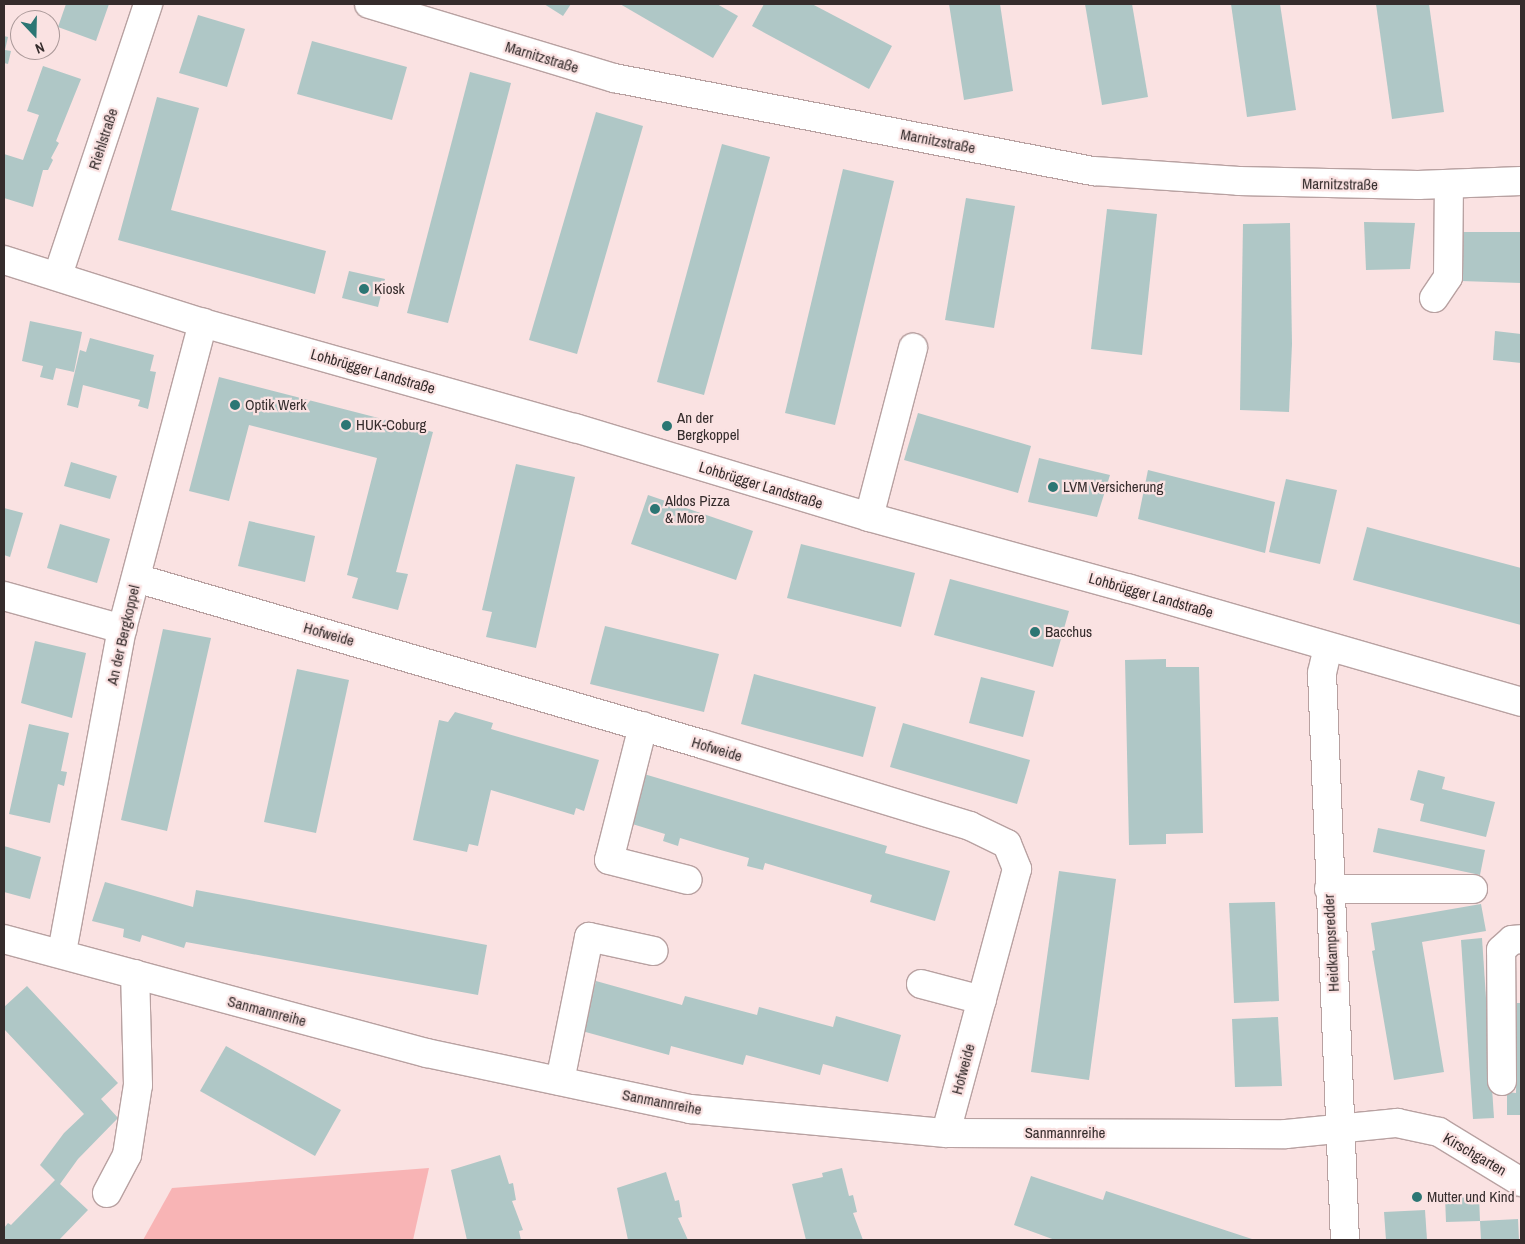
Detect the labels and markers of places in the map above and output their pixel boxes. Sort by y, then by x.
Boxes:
place label: Kiosk [374,280,405,298]
marker: Kiosk [358,283,370,295]
place label: Optik Werk [245,396,306,414]
marker: Optik Werk [229,399,241,411]
place label: An der Bergkoppel [677,408,739,443]
place label: HUK-Coburg [356,416,426,434]
marker: HUK-Coburg [340,419,352,431]
marker: An der Bergkoppel [661,420,673,432]
place label: LVM Versicherung [1063,478,1163,496]
marker: LVM Versicherung [1047,481,1059,493]
place label: Aldos Pizza & More [665,491,730,526]
marker: Aldos Pizza & More [649,503,661,515]
place label: Bacchus [1045,623,1092,641]
marker: Bacchus [1029,626,1041,638]
place label: Mutter und Kind [1427,1188,1515,1206]
marker: Mutter und Kind [1411,1191,1423,1203]

